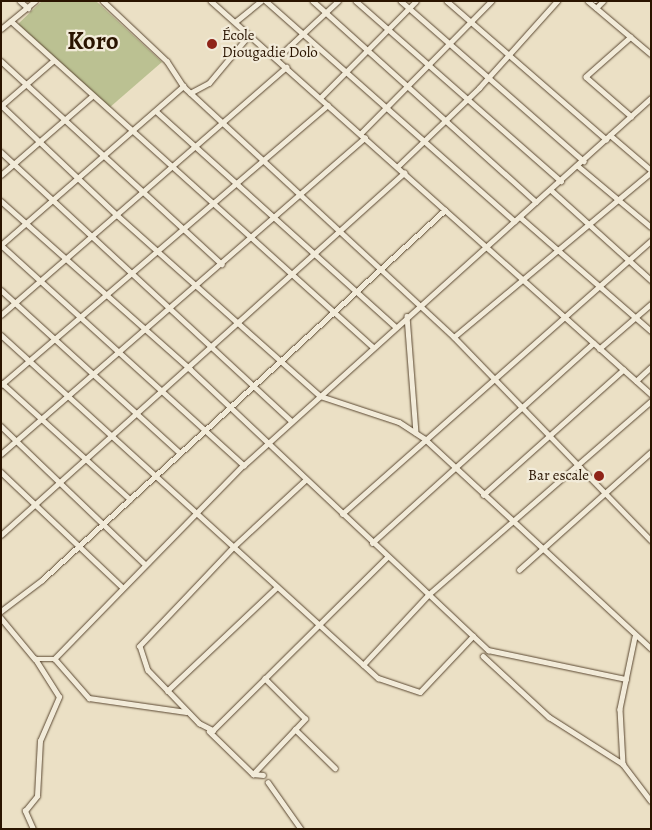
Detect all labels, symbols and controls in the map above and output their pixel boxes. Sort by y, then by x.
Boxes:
district label: Koro [67,26,119,56]
place label: École Diougadie Dolo [222,26,318,61]
marker: École Diougadie Dolo [206,38,218,50]
place label: Bar escale [528,467,589,485]
marker: Bar escale [593,470,605,482]

